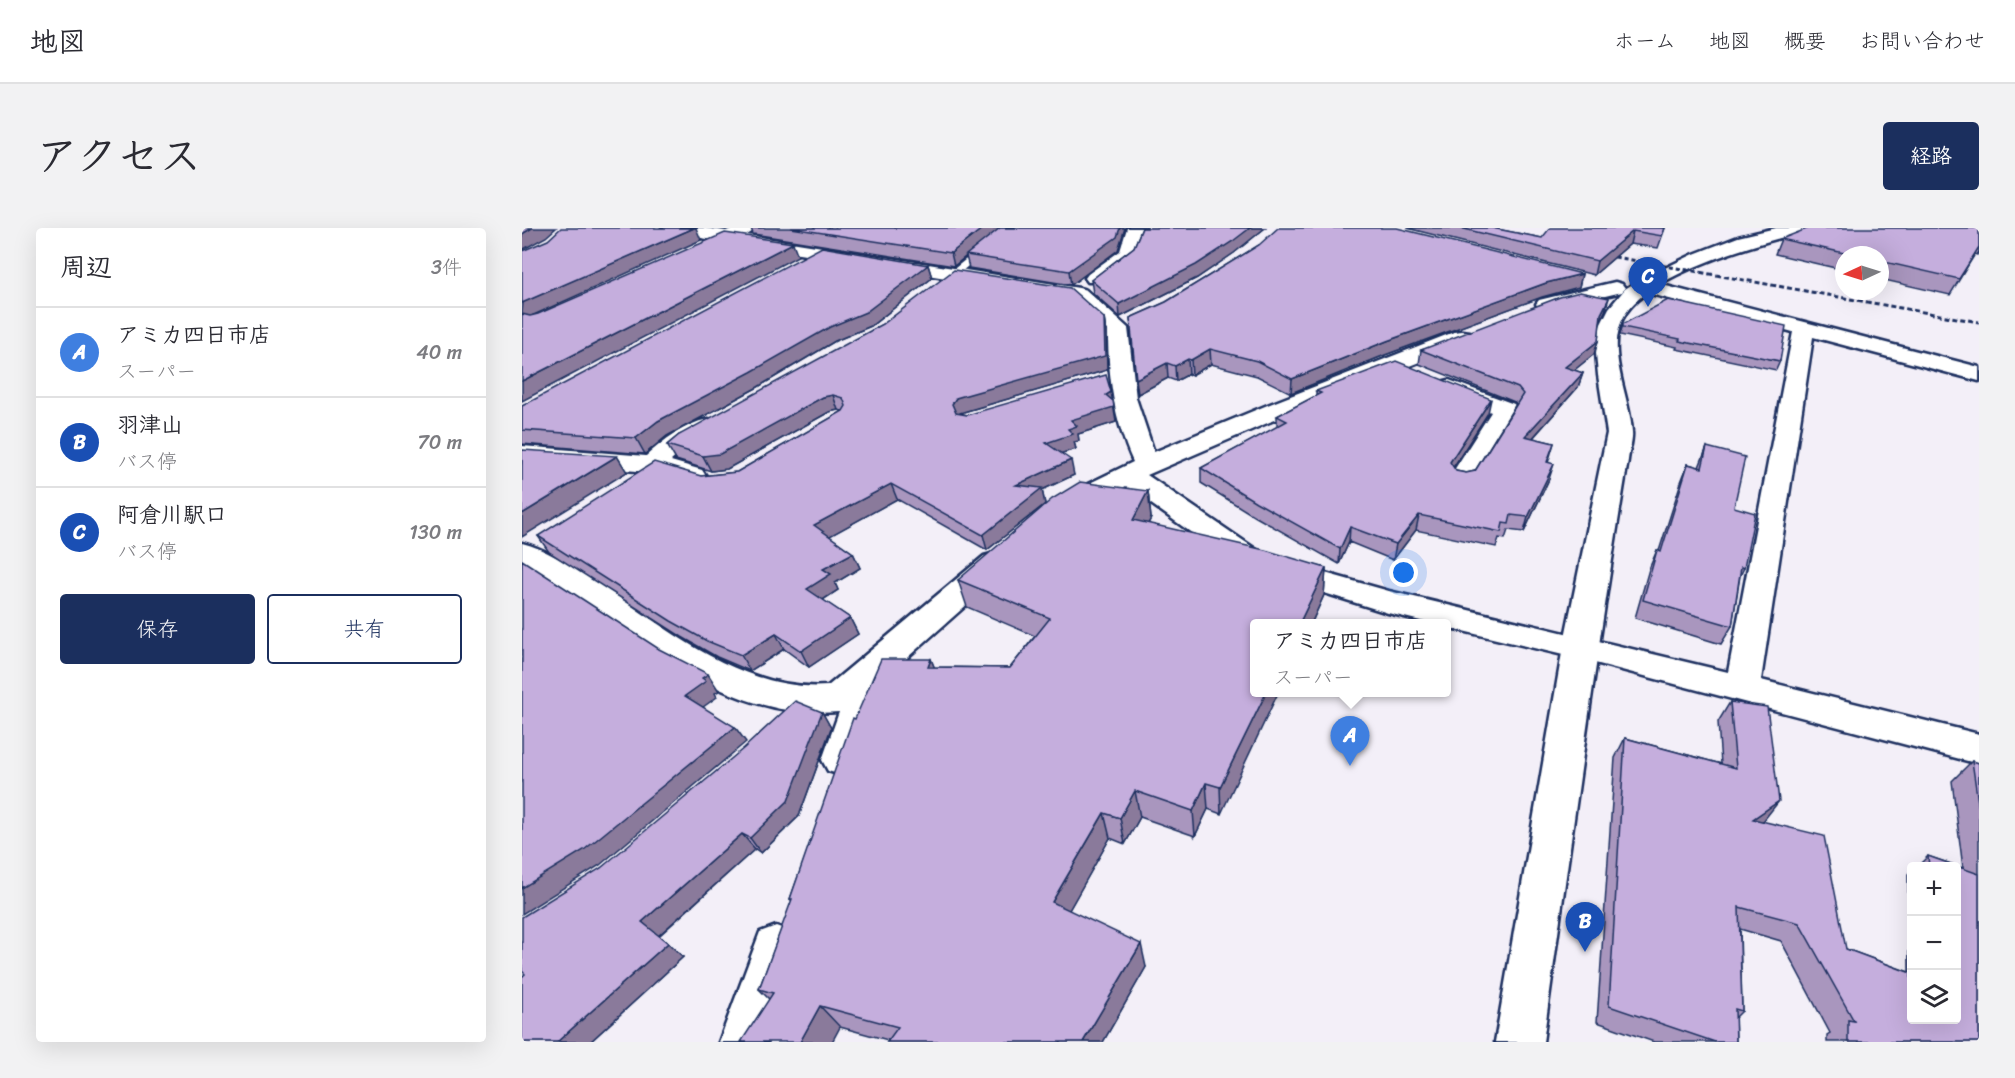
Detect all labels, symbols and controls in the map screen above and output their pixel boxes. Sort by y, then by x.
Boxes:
text: 地図 [30,17,86,66]
text: ホーム [1614,22,1676,60]
text: 地図 [1709,22,1751,60]
text: 概要 [1784,22,1826,60]
text: お問い合わせ [1859,22,1985,60]
text: アクセス [36,119,201,193]
button: 経路 [1883,122,1979,190]
text: 周辺 [60,244,112,290]
north arrow [1835,246,1889,300]
text: 3件 [431,250,462,285]
pin: C [1628,257,1668,307]
text: アミカ四日市店 [117,315,271,354]
text: A [73,335,86,370]
text: 40 m [416,335,462,370]
text: スーパー [117,354,196,389]
text: 羽津山 [117,405,183,444]
text: B [73,425,86,460]
text: 70 m [417,425,462,460]
text: バス停 [117,444,177,479]
text: 阿倉川駅口 [117,495,227,534]
text: C [73,515,86,550]
text: 130 m [409,515,462,550]
text: バス停 [117,534,177,569]
your location [1389,558,1418,587]
button: 保存 [60,594,255,664]
button: 共有 [267,594,462,664]
popup [1250,619,1451,697]
text: アミカ四日市店 [1273,621,1428,660]
text: スーパー [1273,660,1353,695]
pin: A [1330,716,1370,766]
map controls [1907,862,1961,1024]
button: + [1907,862,1961,916]
pin: B [1566,902,1604,952]
button: − [1907,916,1961,970]
button: layers [1907,970,1961,1024]

